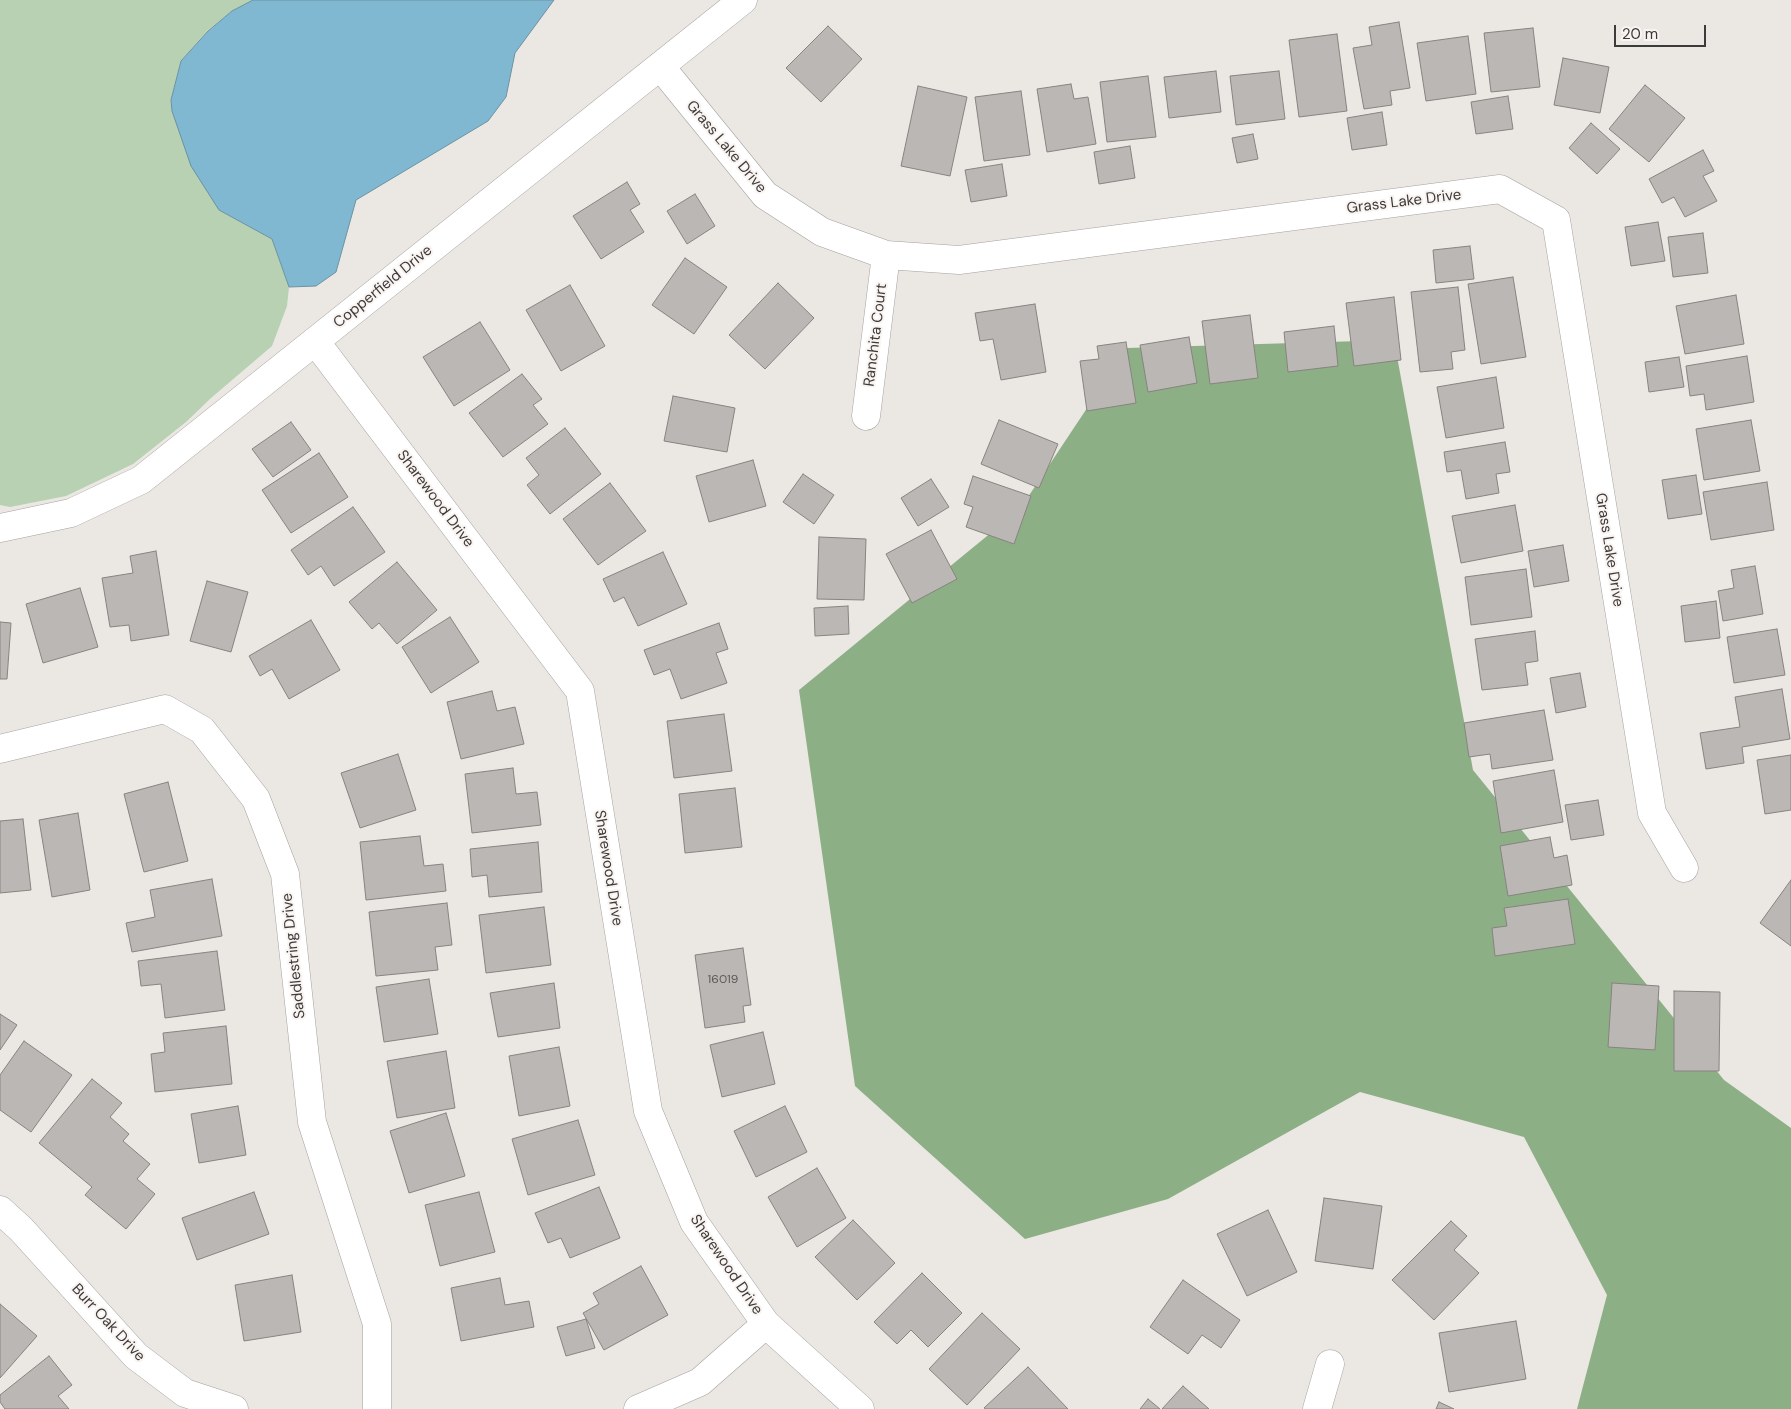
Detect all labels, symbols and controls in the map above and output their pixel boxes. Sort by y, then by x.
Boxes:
scale bar [1616,15,1708,47]
text: 20 m [1622,24,1658,44]
street label: Grass Lake Drive [682,97,770,197]
street label: Grass Lake Drive [1346,186,1462,218]
street label: Copperfield Drive [330,242,436,332]
street label: Ranchita Court [861,282,891,388]
street label: Sharewood Drive [393,447,477,551]
street label: Grass Lake Drive [1591,492,1627,608]
street label: Sharewood Drive [590,809,626,927]
street label: Saddlestring Drive [278,892,310,1020]
house number: 16019 [708,973,738,987]
street label: Sharewood Drive [686,1212,766,1318]
street label: Burr Oak Drive [67,1280,149,1366]

